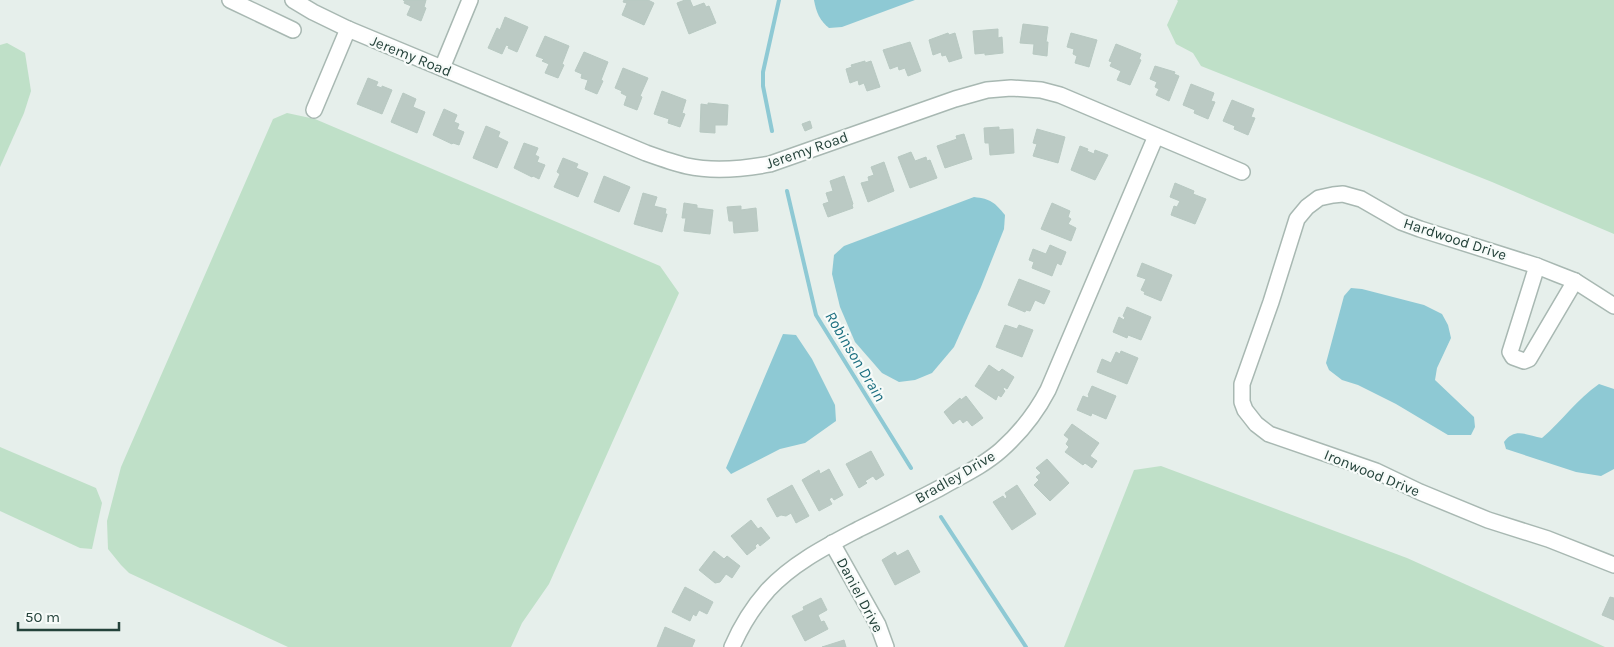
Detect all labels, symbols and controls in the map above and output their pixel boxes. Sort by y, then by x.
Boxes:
street label: Jeremy Road [368,32,454,80]
street label: Jeremy Road [763,127,851,173]
street label: Hardwood Drive [1401,214,1509,264]
water label: Robinson Drain [821,308,890,405]
street label: Ironwood Drive [1322,446,1422,500]
street label: Bradley Drive [912,447,998,507]
street label: Daniel Drive [833,554,887,636]
scale bar [18,600,119,632]
text: 50 m [25,608,60,626]

